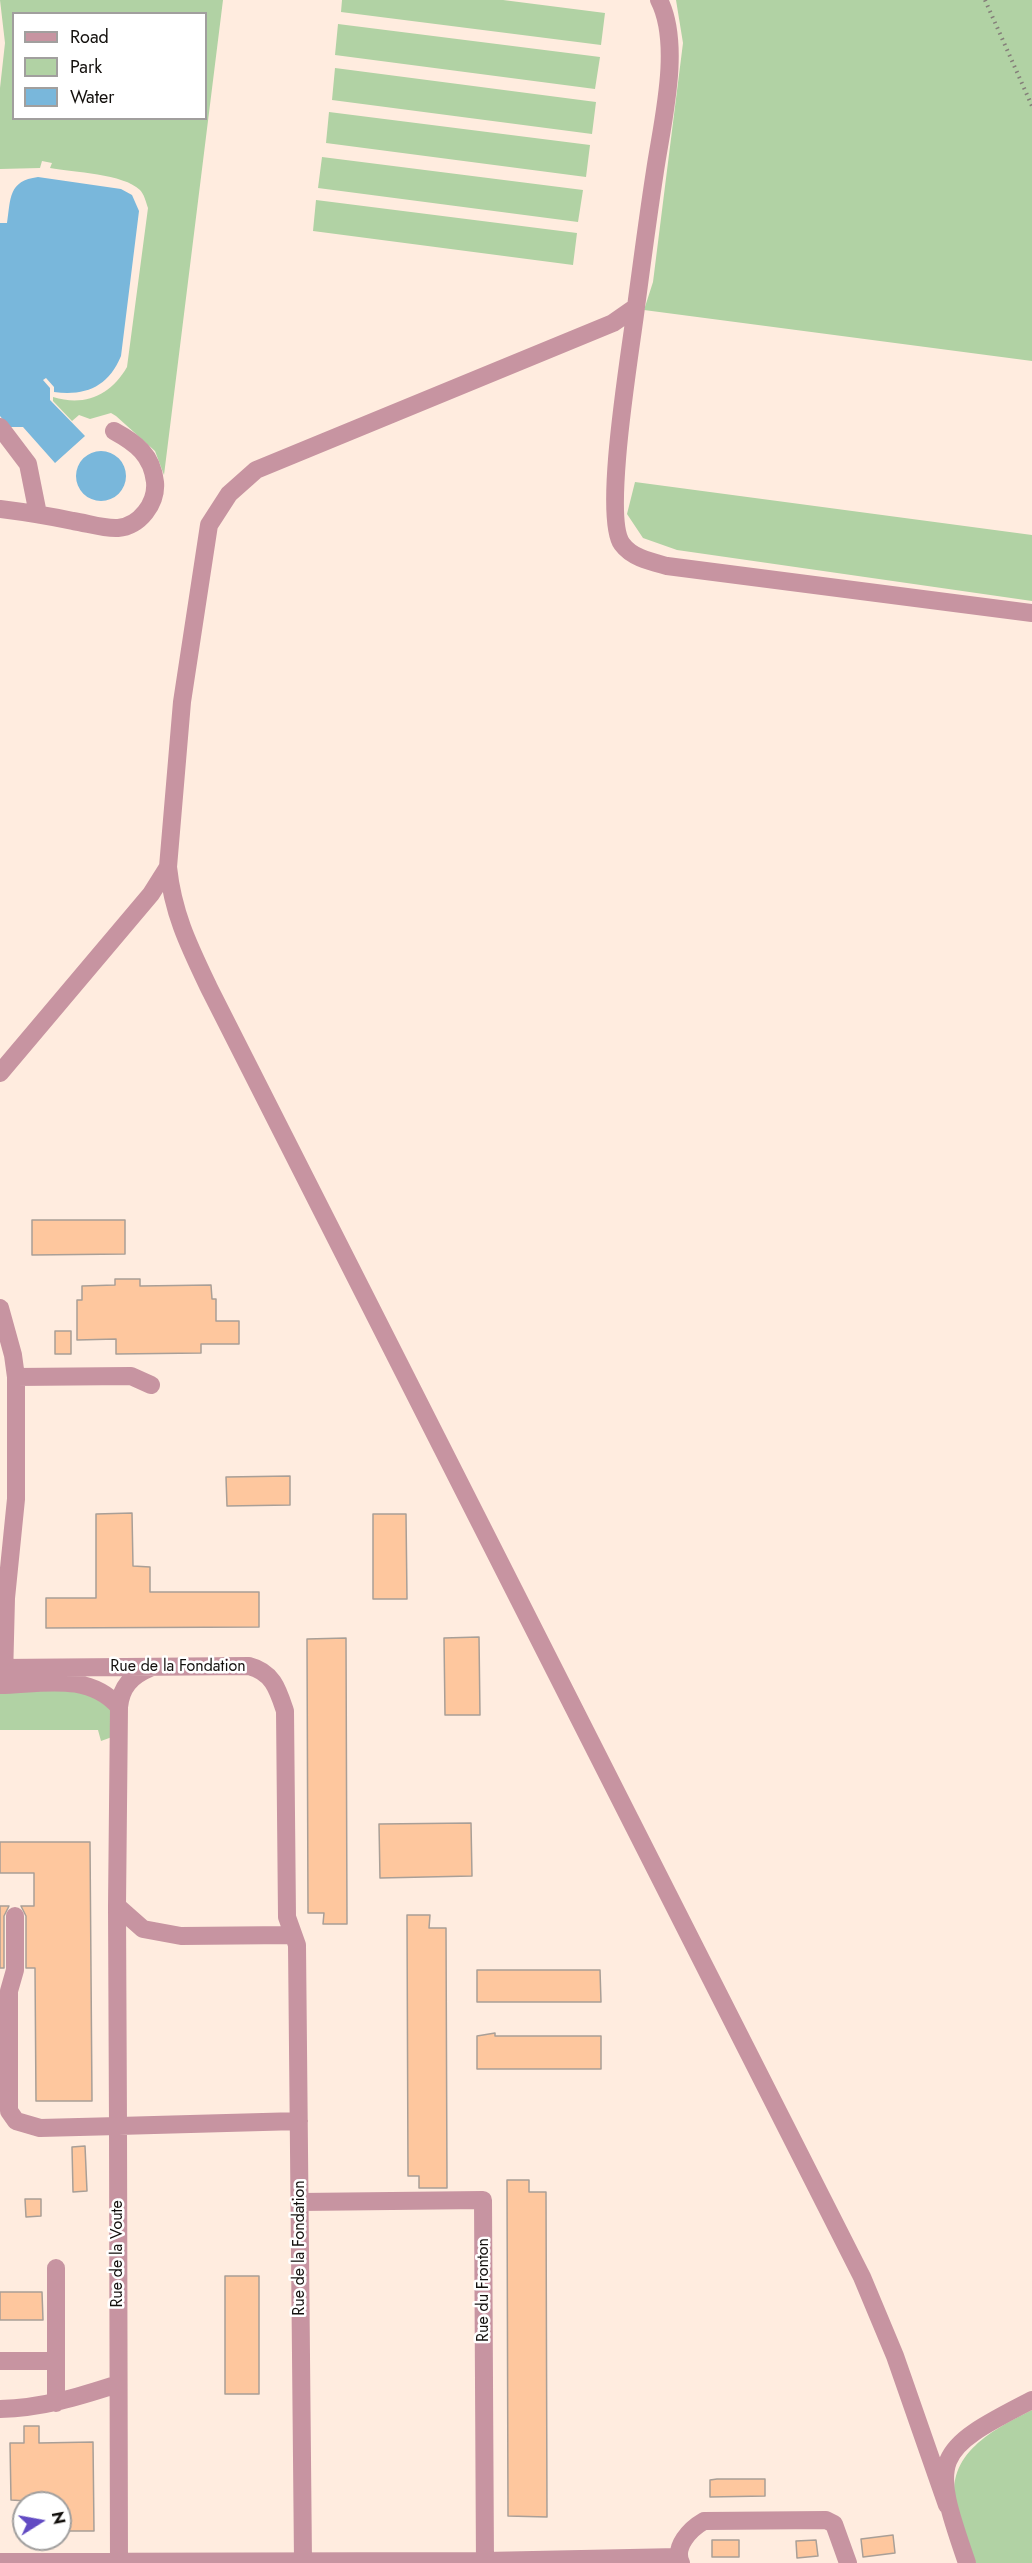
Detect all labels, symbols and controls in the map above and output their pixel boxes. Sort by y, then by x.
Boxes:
legend [12,12,207,120]
text: Road [70,24,109,50]
text: Park [70,54,102,80]
text: Water [70,84,114,110]
street label: Rue de la Fondation [110,1657,246,1677]
street label: Rue de la Fondation [290,2180,310,2316]
street label: Rue de la Voute [108,2200,128,2308]
street label: Rue du Fronton [474,2238,494,2342]
north arrow [12,2491,72,2551]
text: N [46,2509,71,2526]

